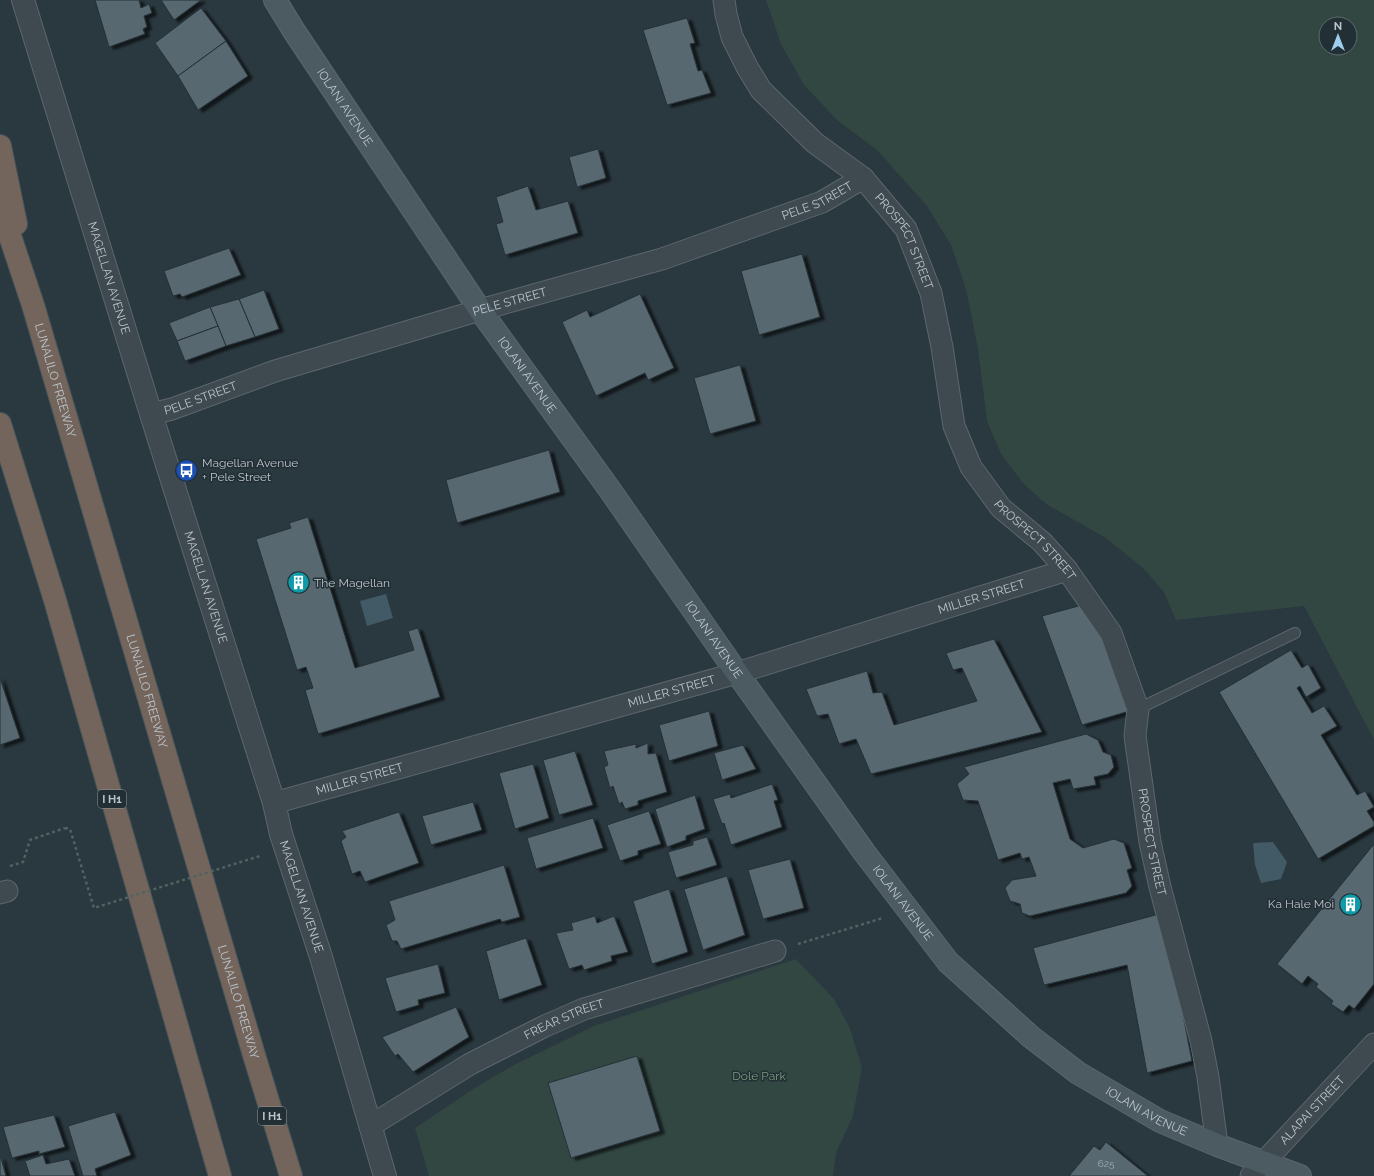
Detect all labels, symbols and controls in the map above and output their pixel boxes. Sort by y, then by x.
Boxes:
north arrow [1318,16,1358,56]
text: N [1334,20,1342,33]
street label: IOLANI AVENUE [314,66,376,149]
street label: PELE STREET [780,178,856,223]
street label: PROSPECT STREET [872,190,936,292]
street label: MAGELLAN AVENUE [85,220,133,336]
street label: PELE STREET [471,284,549,319]
street label: LUNALILO FREEWAY [32,322,79,439]
street label: IOLANI AVENUE [495,334,559,416]
street label: PELE STREET [163,378,240,418]
place label: Magellan Avenue + Pele Street [202,456,298,484]
bus stop icon: Magellan Avenue + Pele Street [174,457,200,483]
street label: PROSPECT STREET [991,498,1079,583]
street label: MAGELLAN AVENUE [181,529,230,645]
building icon: The Magellan [286,570,312,596]
place label: The Magellan [314,576,390,590]
street label: MILLER STREET [936,576,1027,617]
street label: IOLANI AVENUE [682,599,746,681]
street label: LUNALILO FREEWAY [123,633,170,750]
street label: MILLER STREET [626,672,718,710]
street label: MILLER STREET [314,760,406,798]
street label: PROSPECT STREET [1135,788,1169,898]
road number: I H1 [98,790,126,808]
street label: MAGELLAN AVENUE [277,839,326,954]
street label: IOLANI AVENUE [870,863,936,943]
building icon: Ka Hale Moi [1337,891,1363,917]
place label: Ka Hale Moi [1268,897,1334,911]
street label: LUNALILO FREEWAY [215,943,262,1061]
street label: FREAR STREET [522,996,606,1042]
park label: Dole Park [732,1069,786,1083]
street label: ALAPAI STREET [1277,1072,1348,1147]
street label: IOLANI AVENUE [1103,1084,1189,1139]
road number: I H1 [258,1107,286,1125]
house number: 625 [1098,1158,1115,1169]

